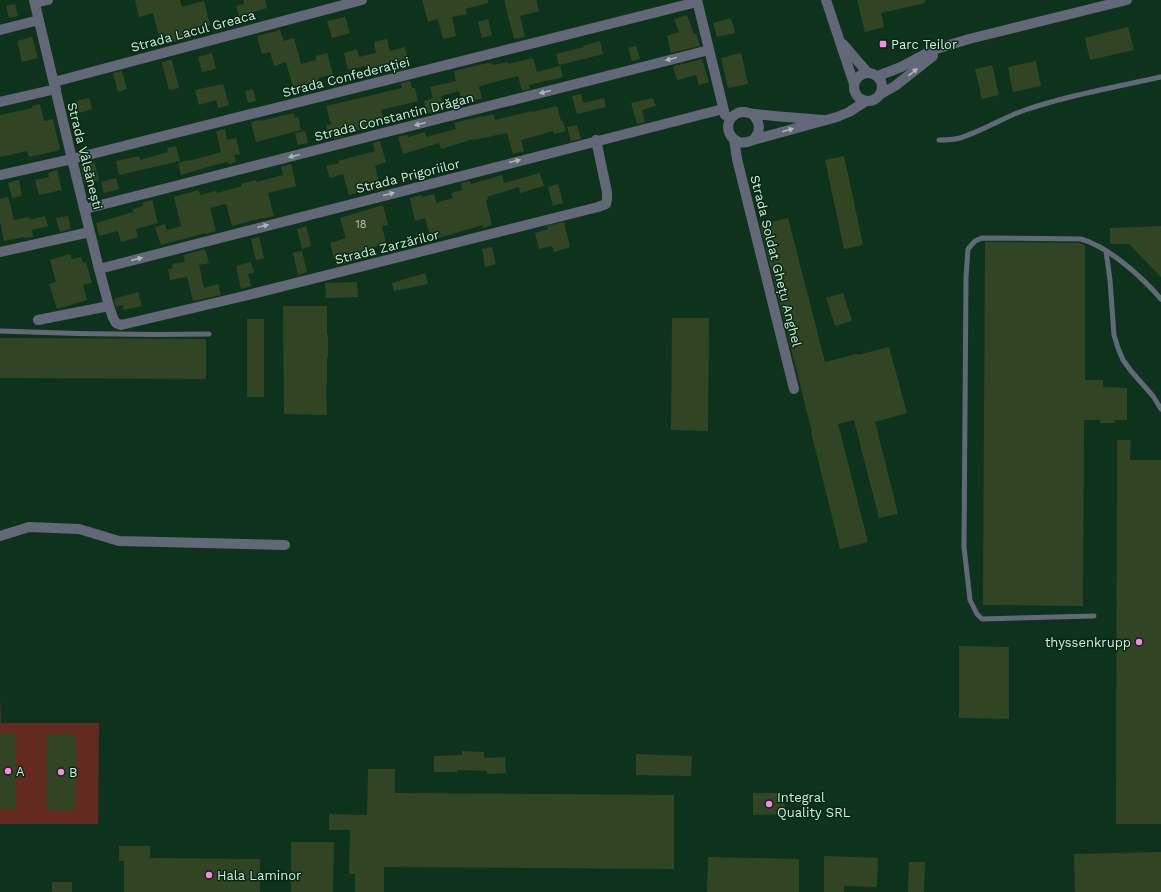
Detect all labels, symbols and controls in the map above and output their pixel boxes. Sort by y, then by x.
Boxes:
street label: Strada Lacul Greaca [129,7,258,55]
place label: Parc Teilor [891,37,957,52]
marker: Parc Teilor [878,39,888,49]
street label: Strada Confederației [281,54,411,101]
one-way arrow [665,57,678,63]
one-way arrow [907,67,918,76]
one-way arrow [539,89,552,95]
street label: Strada Constantin Drăgan [313,90,475,144]
street label: Strada Vâlsănești [63,101,106,211]
one-way arrow [413,121,426,127]
one-way arrow [782,127,794,133]
one-way arrow [287,153,300,159]
street label: Strada Prigoriilor [354,156,462,196]
one-way arrow [509,158,521,164]
street label: Strada Soldat Ghețu Anghel [746,174,805,349]
one-way arrow [383,191,395,197]
house number: 18 [355,218,367,231]
one-way arrow [257,223,269,229]
street label: Strada Zarzărilor [333,227,441,267]
one-way arrow [131,256,143,262]
place label: thyssenkrupp [1045,635,1131,650]
marker: thyssenkrupp [1134,637,1144,647]
place label: A [16,764,25,779]
place label: B [69,765,78,780]
marker: A [3,766,13,776]
marker: B [56,767,66,777]
place label: Integral Quality SRL [777,790,851,820]
marker: Integral Quality SRL [764,799,774,809]
place label: Hala Laminor [217,868,301,883]
marker: Hala Laminor [204,870,214,880]

